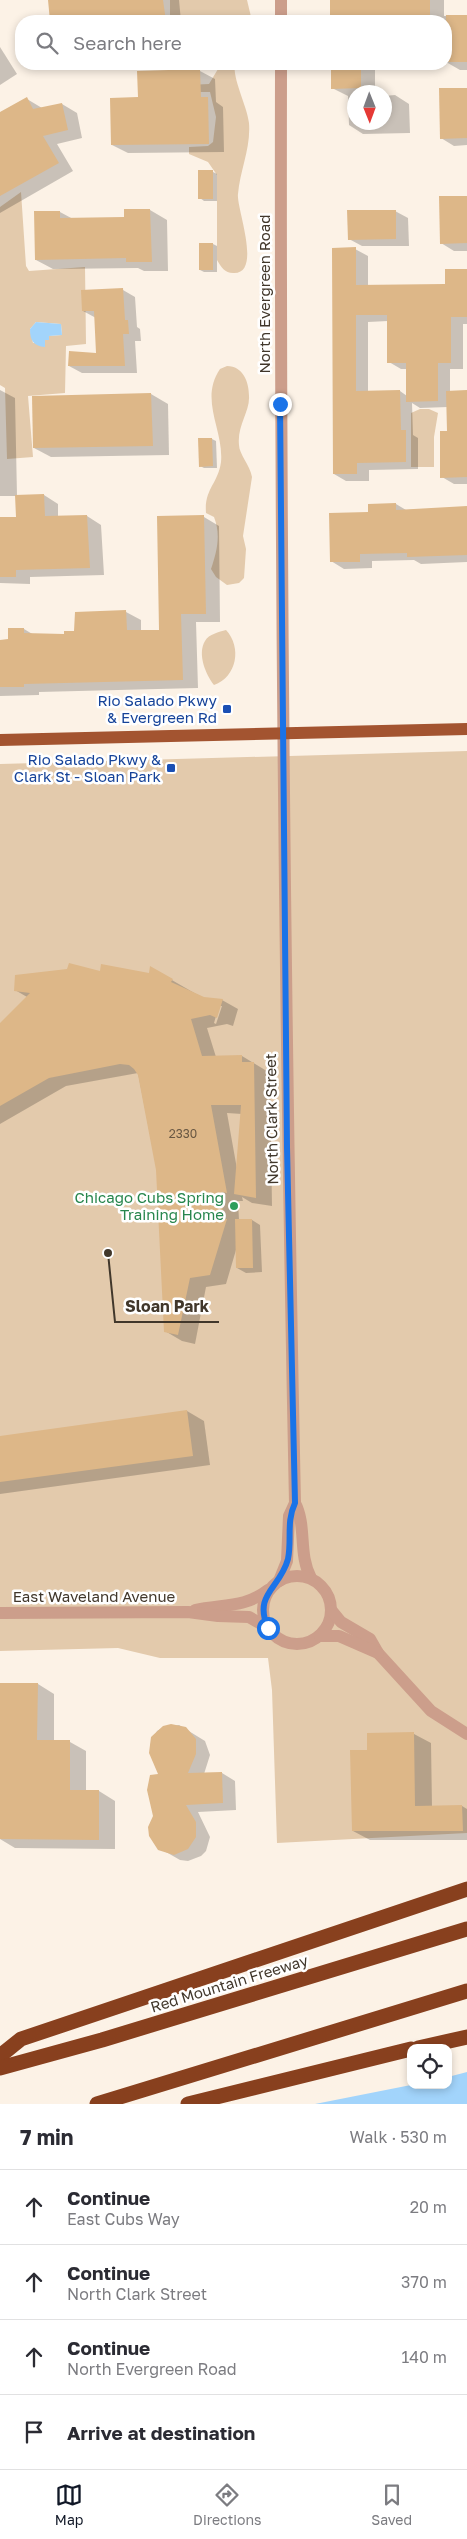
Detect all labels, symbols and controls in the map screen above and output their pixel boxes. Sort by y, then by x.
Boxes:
search box [15,15,452,70]
icon: search [33,29,61,57]
text: Search here [73,31,182,54]
north arrow [347,85,392,130]
street label: North Evergreen Road [255,214,273,374]
route end [269,393,292,416]
place label: Rio Salado Pkwy & Evergreen Rd [97,691,218,726]
marker: Rio Salado Pkwy & Evergreen Rd [221,703,233,715]
place label: Rio Salado Pkwy & Clark St - Sloan Park [14,750,162,785]
marker: Rio Salado Pkwy & Clark St - Sloan Park [165,762,177,774]
street label: North Clark Street [261,1053,281,1185]
house number: 2330 [169,1126,197,1141]
place label: Chicago Cubs Spring Training Home [75,1188,224,1223]
marker: Chicago Cubs Spring Training Home [228,1200,240,1212]
callout: Sloan Park [115,1291,219,1322]
text: Sloan Park [125,1296,210,1316]
street label: East Waveland Avenue [13,1587,175,1605]
route start [257,1617,280,1640]
street label: Red Mountain Freeway [148,1950,310,2016]
map controls [407,2044,452,2089]
button: locate [407,2044,452,2089]
text: 7 min [20,2124,74,2150]
text: Walk · 530 m [350,2127,447,2147]
text: Continue [67,2186,150,2209]
icon: ahead [20,2193,48,2221]
text: 20 m [410,2197,447,2217]
text: East Cubs Way [67,2209,180,2229]
text: Continue [67,2261,150,2284]
icon: ahead [20,2268,48,2296]
text: 370 m [401,2272,447,2292]
text: North Clark Street [67,2284,207,2304]
text: Continue [67,2336,150,2359]
icon: ahead [20,2343,48,2371]
text: 140 m [401,2347,447,2367]
text: North Evergreen Road [67,2359,237,2379]
icon: arrive [20,2418,48,2446]
text: Arrive at destination [67,2421,255,2444]
tab: Map [55,2481,83,2528]
tab: Directions [193,2481,262,2528]
tab: Saved [371,2481,412,2528]

